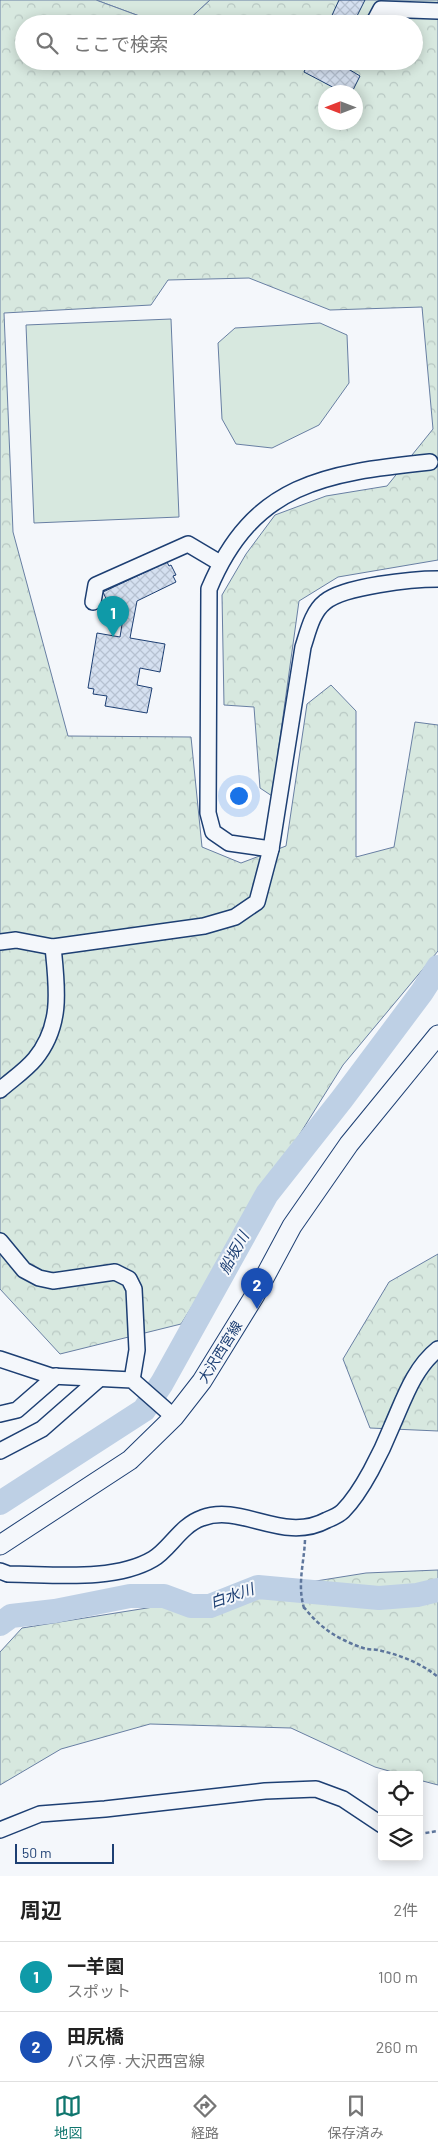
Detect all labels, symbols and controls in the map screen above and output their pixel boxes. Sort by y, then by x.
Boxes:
search box [15,15,423,70]
icon: search [33,29,61,57]
text: ここで検索 [73,32,168,55]
north arrow [318,85,363,130]
pin: 1 [97,596,129,637]
your location [226,783,252,809]
water label: 船坂川 [214,1227,253,1277]
pin: 2 [241,1268,273,1309]
street label: 大沢西宮線 [194,1318,245,1386]
water label: 白水川 [207,1579,258,1611]
map controls [378,1771,423,1861]
button: locate [378,1771,423,1816]
button: layers [378,1816,423,1861]
scale bar [15,1841,114,1864]
text: 50 m [22,1844,51,1861]
text: 周辺 [20,1897,62,1922]
text: 2件 [393,1900,418,1919]
text: 一羊園 [67,1954,124,1977]
text: 1 [33,1967,39,1986]
text: 100 m [378,1967,418,1986]
text: スポット [67,1981,131,2000]
text: 田尻橋 [67,2024,124,2047]
text: 2 [32,2037,40,2056]
text: 260 m [376,2037,418,2056]
text: バス停 · 大沢西宮線 [67,2051,205,2070]
tab: 地図 [54,2092,82,2142]
tab: 経路 [191,2092,219,2142]
tab: 保存済み [328,2092,384,2142]

